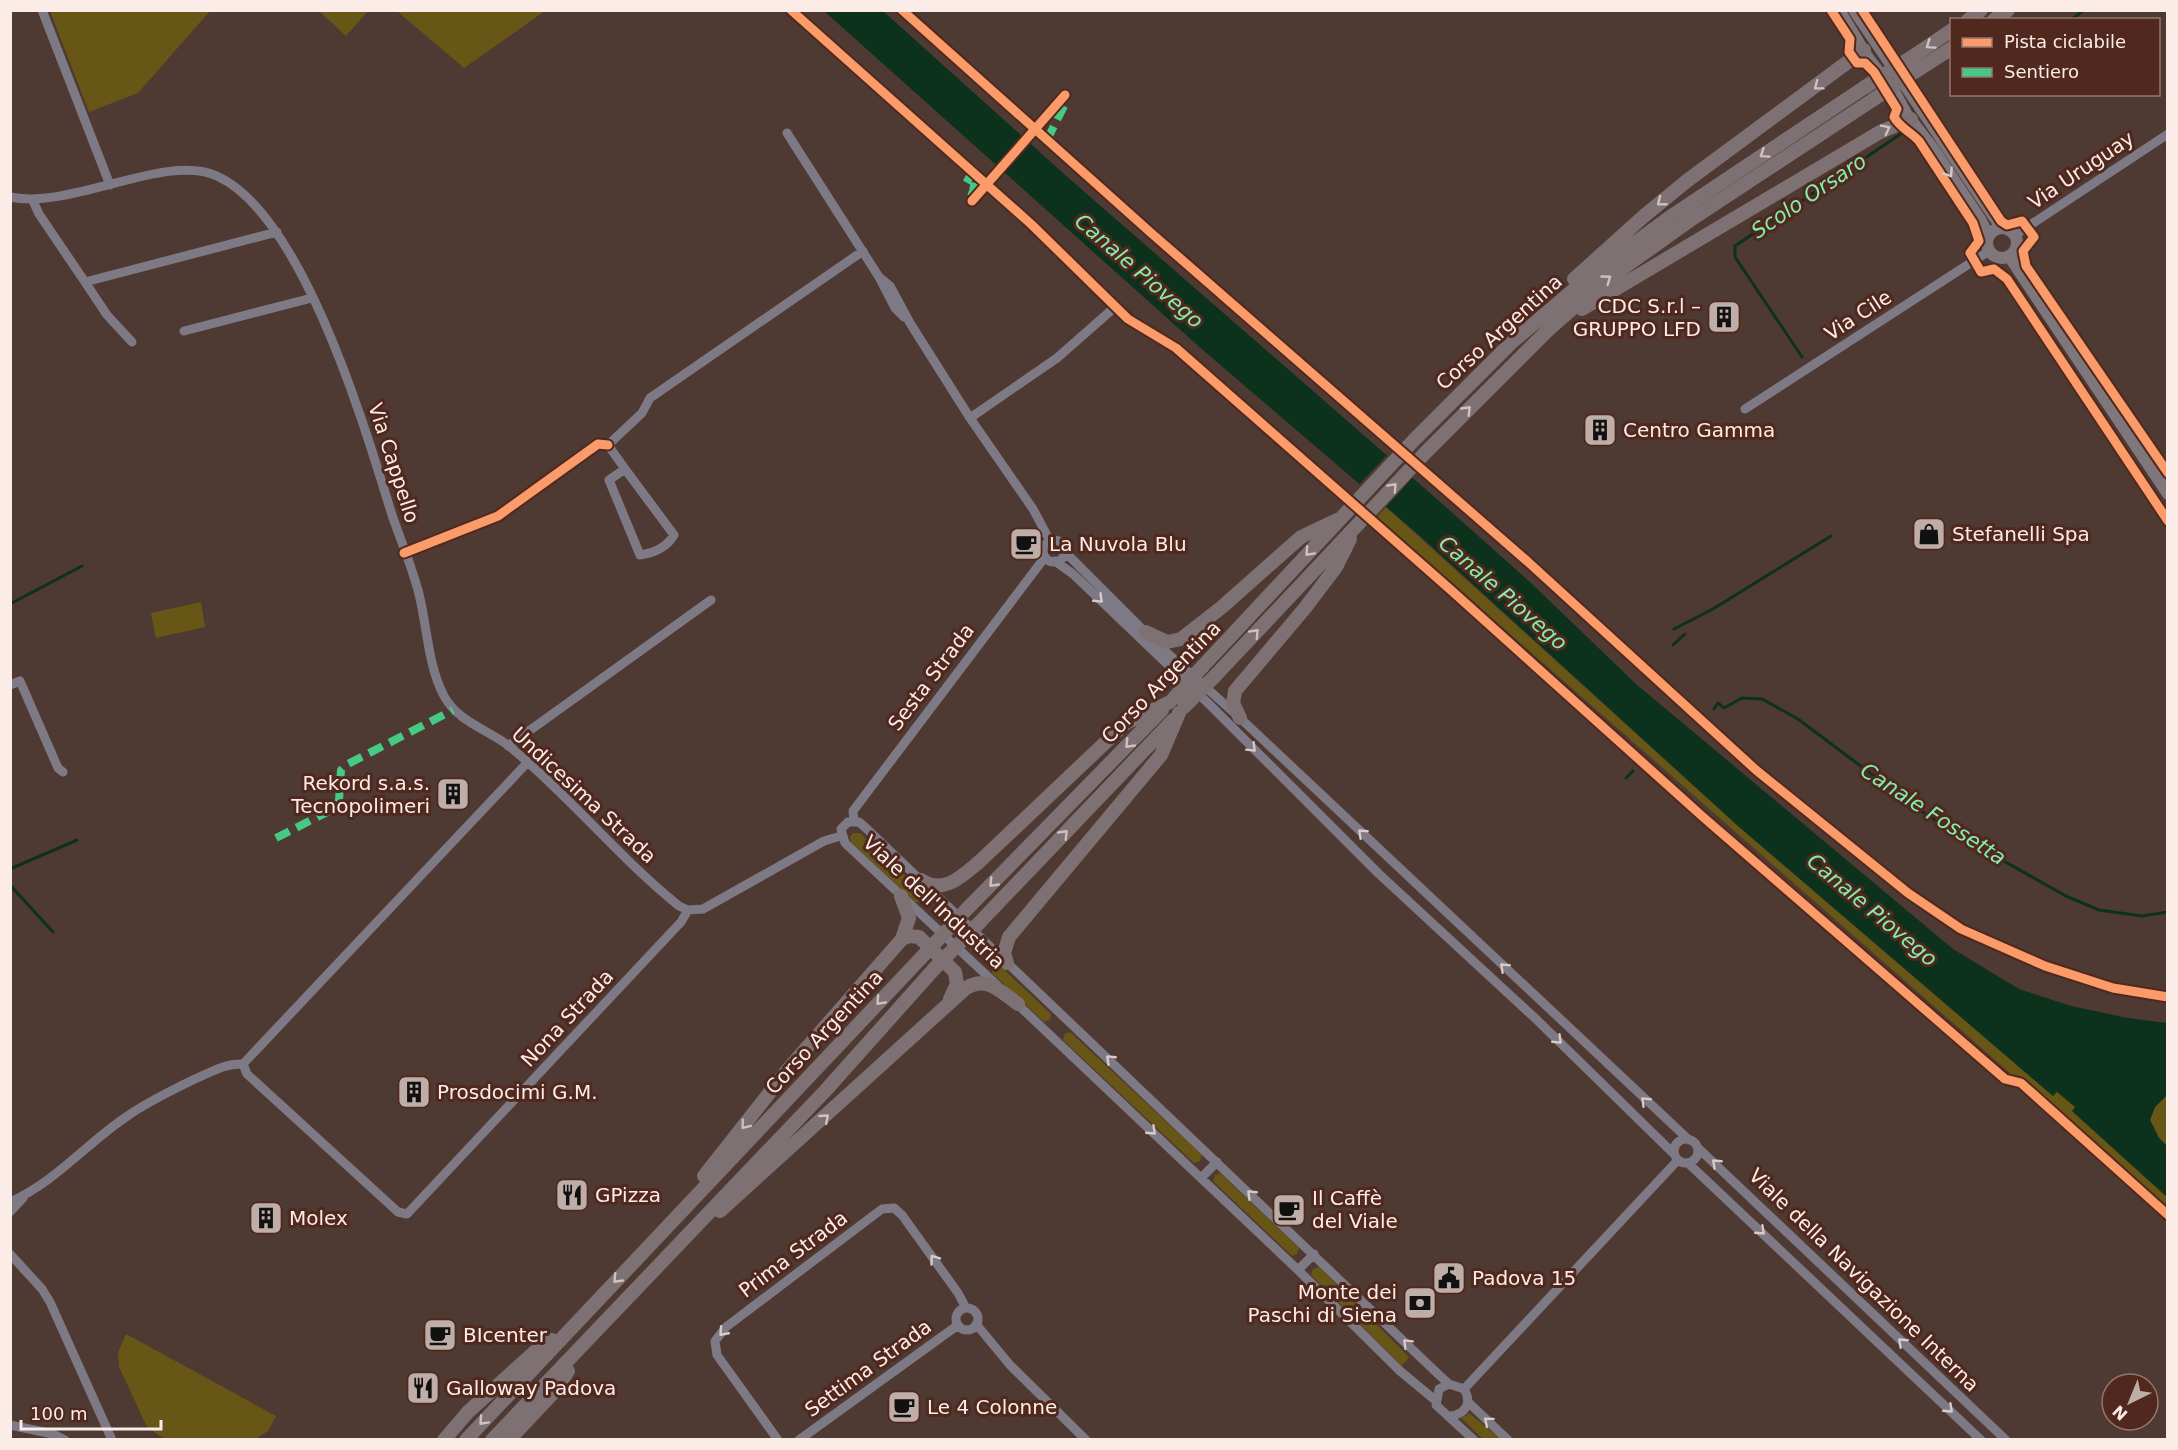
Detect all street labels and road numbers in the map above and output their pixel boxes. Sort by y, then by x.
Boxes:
street label: Via Uruguay [2024,126,2139,214]
street label: Corso Argentina [1431,269,1567,395]
street label: Via Cile [1820,285,1896,345]
street label: Via Cappello [363,400,425,526]
street label: Corso Argentina [1096,616,1226,748]
street label: Sesta Strada [883,619,979,735]
street label: Undicesima Strada [507,722,661,868]
street label: Viale dell'Industria [858,830,1010,974]
street label: Nona Strada [516,964,618,1072]
street label: Corso Argentina [760,965,888,1099]
street label: Viale della Navigazione Interna [1744,1163,1984,1397]
street label: Prima Strada [734,1205,852,1303]
street label: Settima Strada [800,1314,936,1422]

